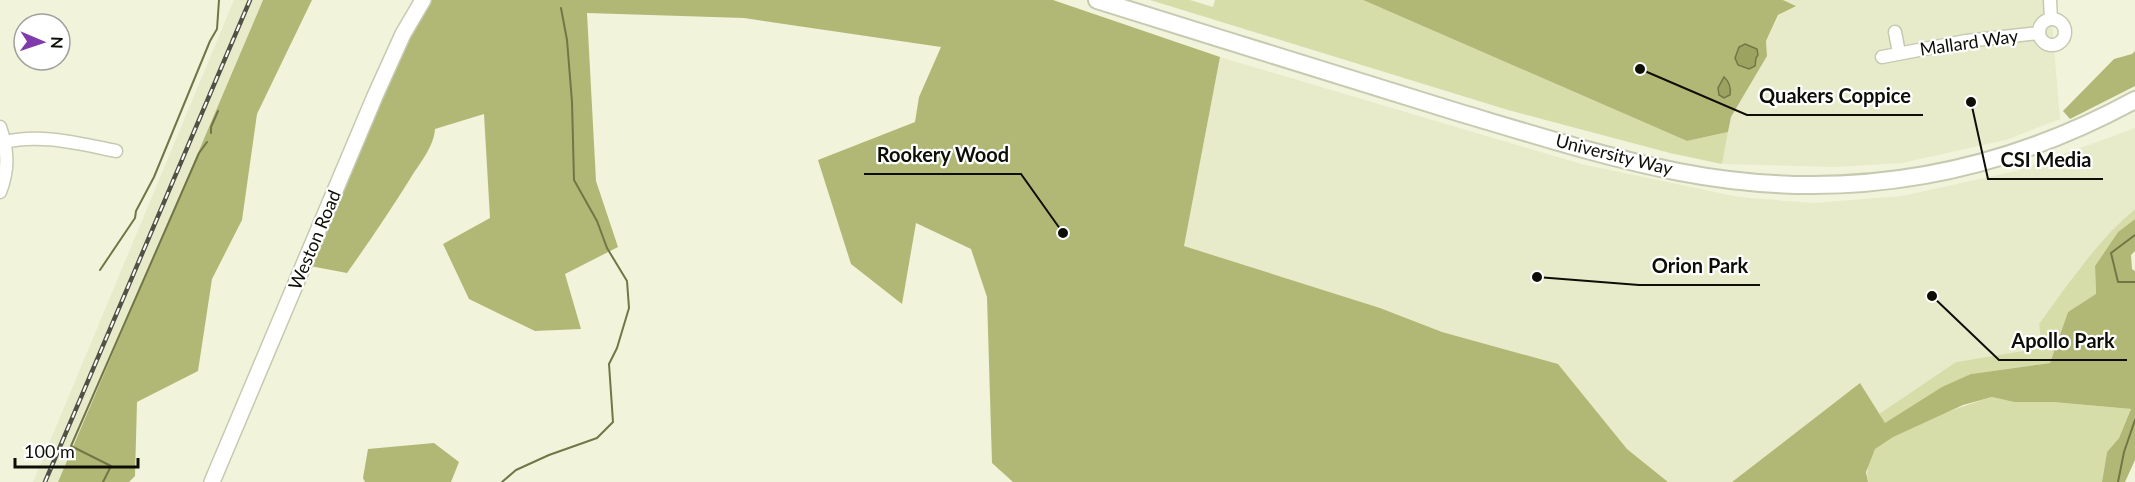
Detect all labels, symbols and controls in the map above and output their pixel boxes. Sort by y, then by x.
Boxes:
north arrow [12,12,72,72]
street label: Mallard Way [1918,24,2020,60]
text: N [48,36,67,49]
callout: Quakers Coppice [1747,77,1923,115]
text: Quakers Coppice [1759,83,1911,107]
street label: University Way [1553,129,1676,179]
callout: Rookery Wood [864,136,1021,174]
callout: CSI Media [1988,141,2103,179]
text: Rookery Wood [877,142,1009,166]
text: CSI Media [2001,147,2091,171]
street label: Weston Road [283,186,345,293]
callout: Orion Park [1639,247,1760,285]
text: Orion Park [1652,253,1749,277]
callout: Apollo Park [1999,322,2127,360]
text: Apollo Park [2010,328,2115,352]
scale bar [15,431,138,469]
text: 100 m [24,440,75,462]

